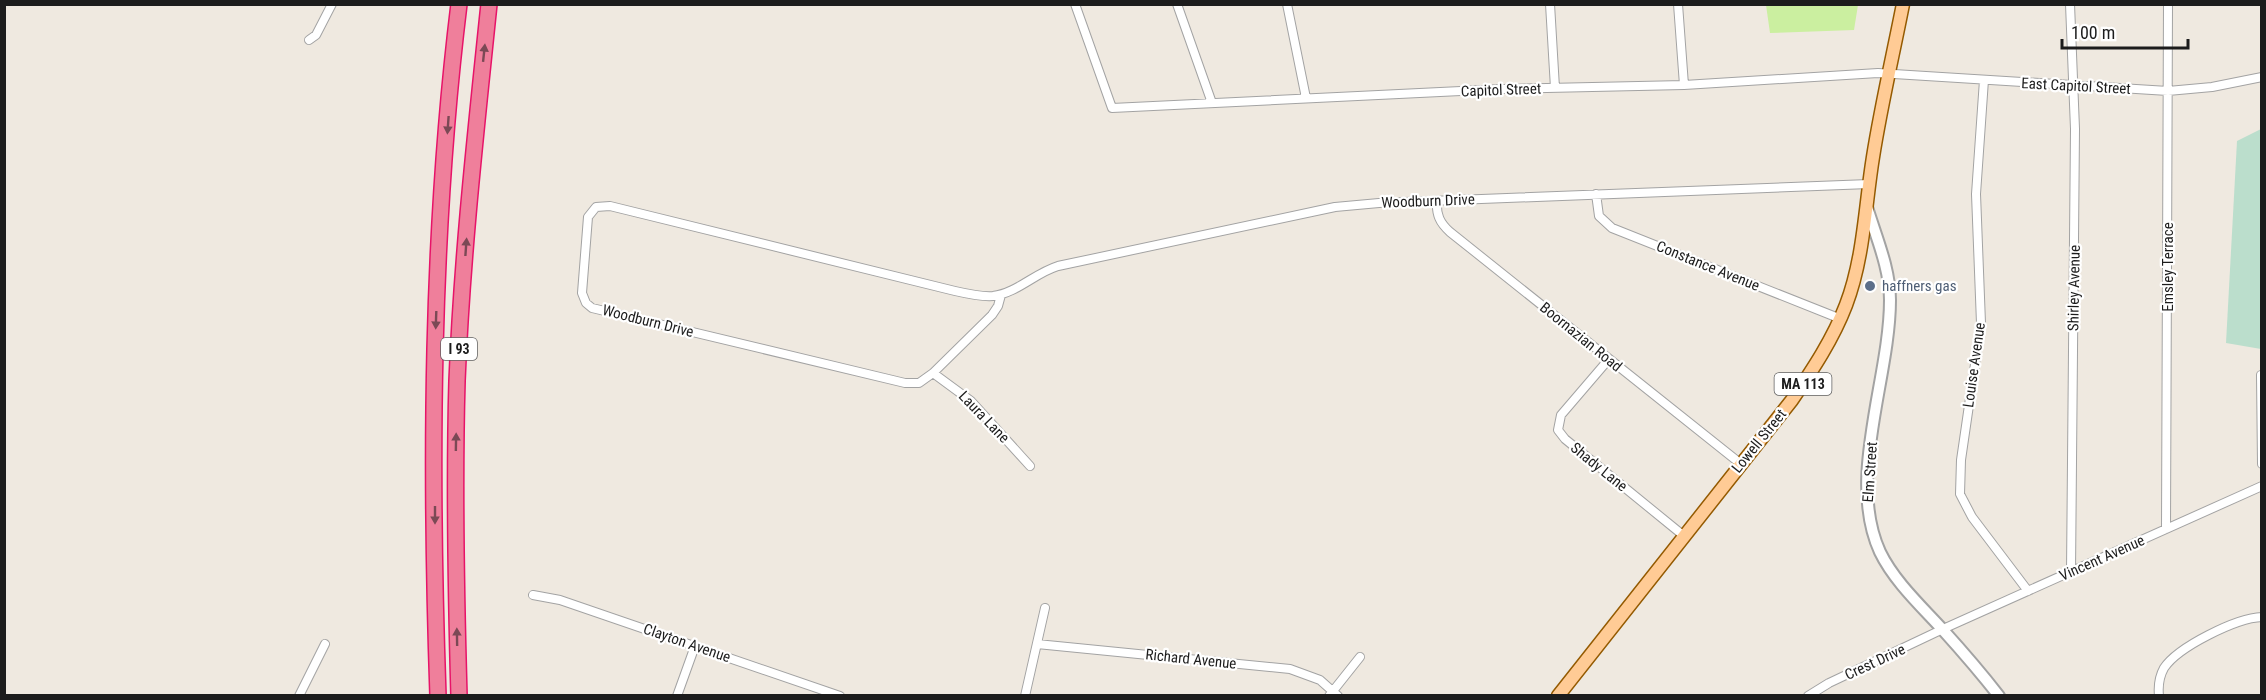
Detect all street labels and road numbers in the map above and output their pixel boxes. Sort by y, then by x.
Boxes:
street label: East Capitol Street [2021,74,2131,98]
street label: Capitol Street [1461,80,1541,100]
street label: Woodburn Drive [1381,190,1475,212]
street label: Emsley Terrace [2159,222,2177,312]
street label: Constance Avenue [1654,237,1762,295]
street label: Shirley Avenue [2064,245,2084,331]
street label: Boornazian Road [1536,298,1626,376]
street label: Woodburn Drive [600,301,696,341]
street label: Louise Avenue [1959,321,1989,409]
road number: I 93 [441,338,477,360]
road number: MA 113 [1774,373,1832,395]
street label: Laura Lane [955,387,1013,447]
street label: Lowell Street [1728,405,1790,477]
street label: Shady Lane [1567,439,1631,495]
street label: Elm Street [1859,441,1881,503]
street label: Vincent Avenue [2057,531,2147,585]
street label: Clayton Avenue [641,620,733,666]
street label: Crest Drive [1842,640,1908,684]
street label: Richard Avenue [1145,645,1237,673]

